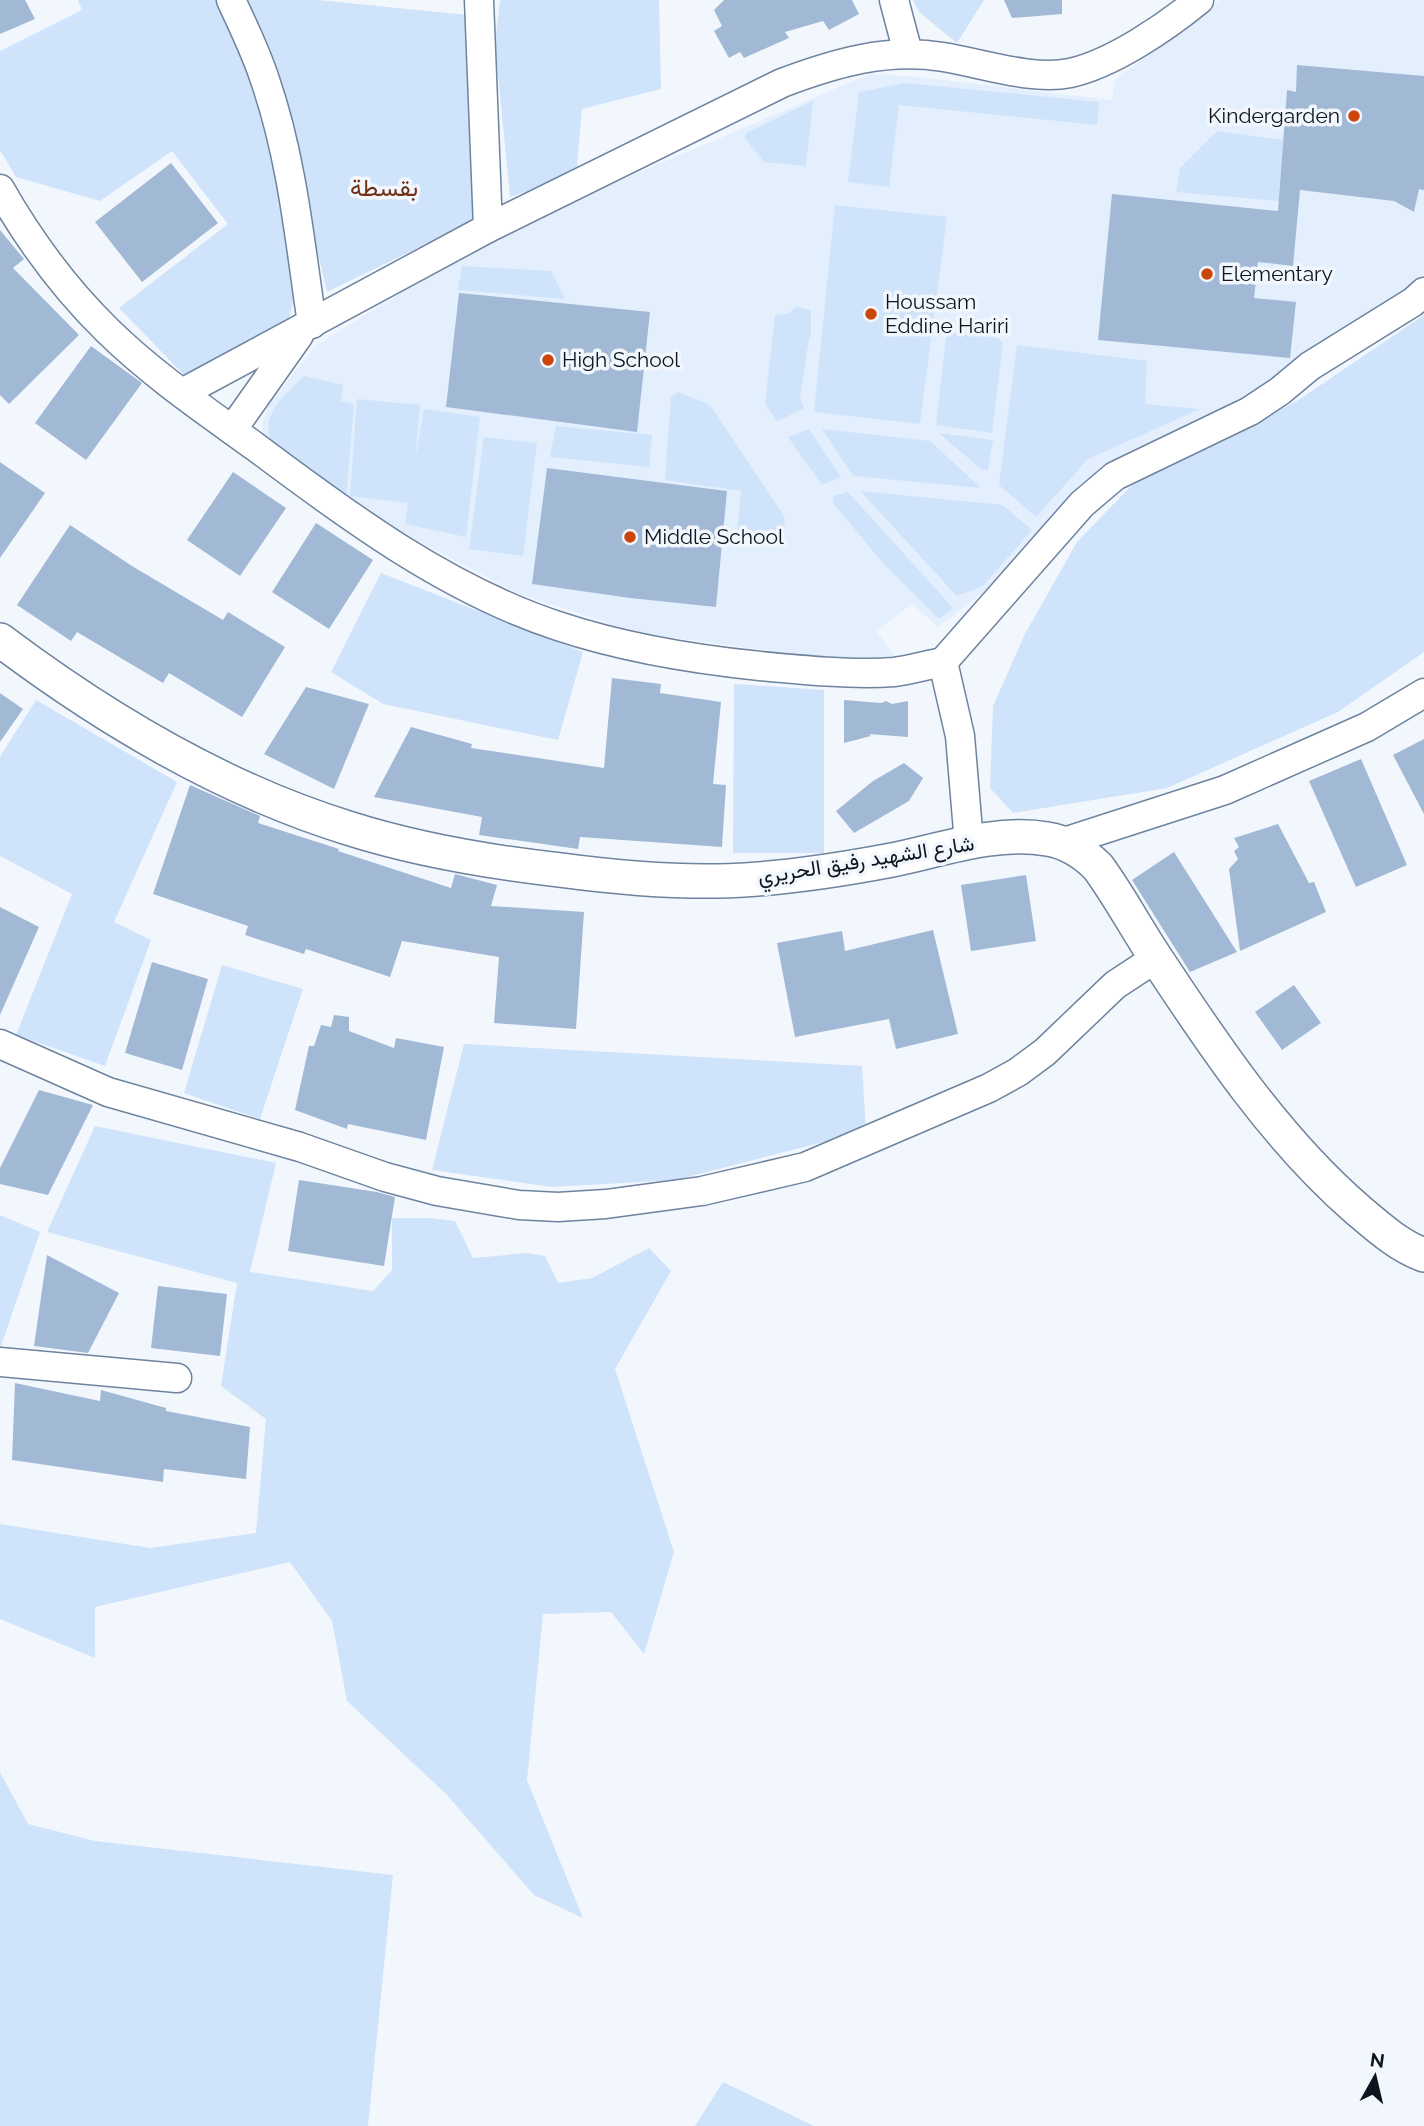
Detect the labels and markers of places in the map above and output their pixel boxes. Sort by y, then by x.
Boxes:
place label: Kindergarden [1208,103,1340,128]
marker: Kindergarden [1346,108,1362,124]
place label: Elementary [1221,261,1333,286]
marker: Elementary [1199,266,1215,282]
place label: Houssam Eddine Hariri [885,289,1009,338]
marker: Houssam Eddine Hariri [863,306,879,322]
place label: High School [562,347,680,372]
marker: High School [540,352,556,368]
place label: Middle School [644,524,784,549]
marker: Middle School [622,529,638,545]

